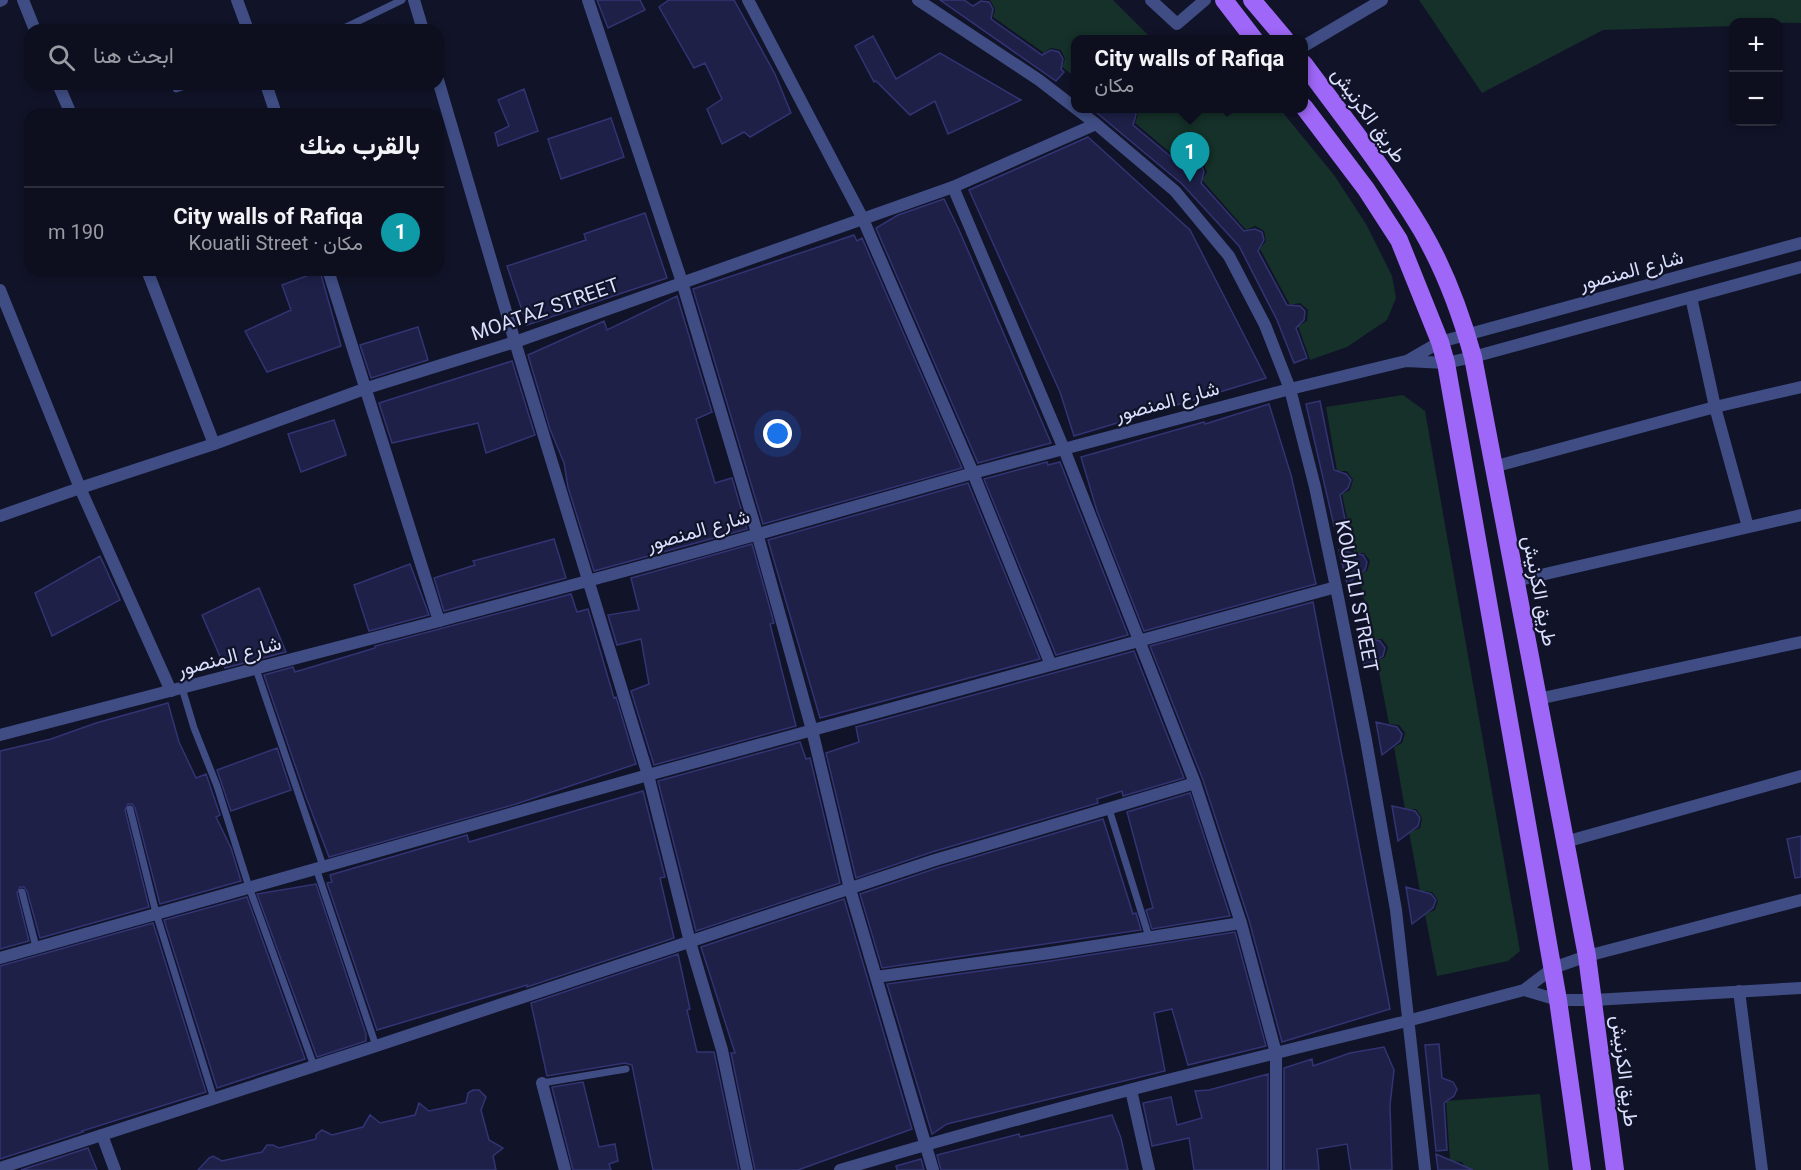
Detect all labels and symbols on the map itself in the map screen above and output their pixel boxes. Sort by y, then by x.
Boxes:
street label: طريق الكرنيش [1326,63,1412,168]
pin: 1 [1170,132,1210,182]
street label: شارع المنصور [1575,245,1686,298]
street label: MOATAZ STREET [468,272,622,346]
street label: شارع المنصور [1111,376,1222,429]
your location [763,419,792,448]
street label: شارع المنصور [642,504,753,558]
street label: KOUATLI STREET [1330,518,1384,674]
street label: طريق الكرنيش [1517,534,1562,648]
street label: شارع المنصور [173,631,284,684]
street label: طريق الكرنيش [1605,1014,1644,1128]

